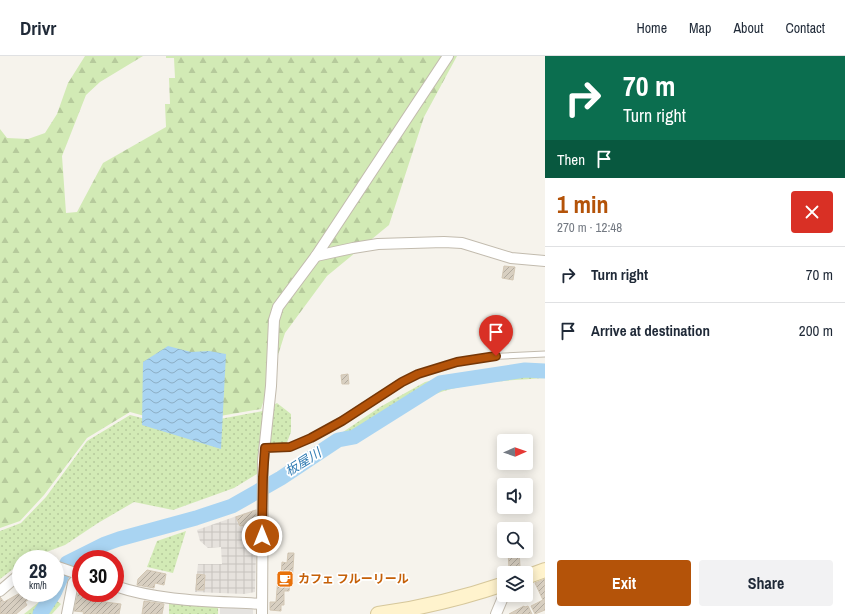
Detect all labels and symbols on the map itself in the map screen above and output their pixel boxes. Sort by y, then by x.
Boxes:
pin [479,315,513,356]
north arrow [497,434,533,470]
water label: 板屋川 [282,443,326,480]
position arrow [241,515,283,557]
speed limit sign: 30 [72,550,124,602]
cafe icon: カフェ フルーリール [275,569,295,589]
place label: カフェ フルーリール [298,571,409,587]

